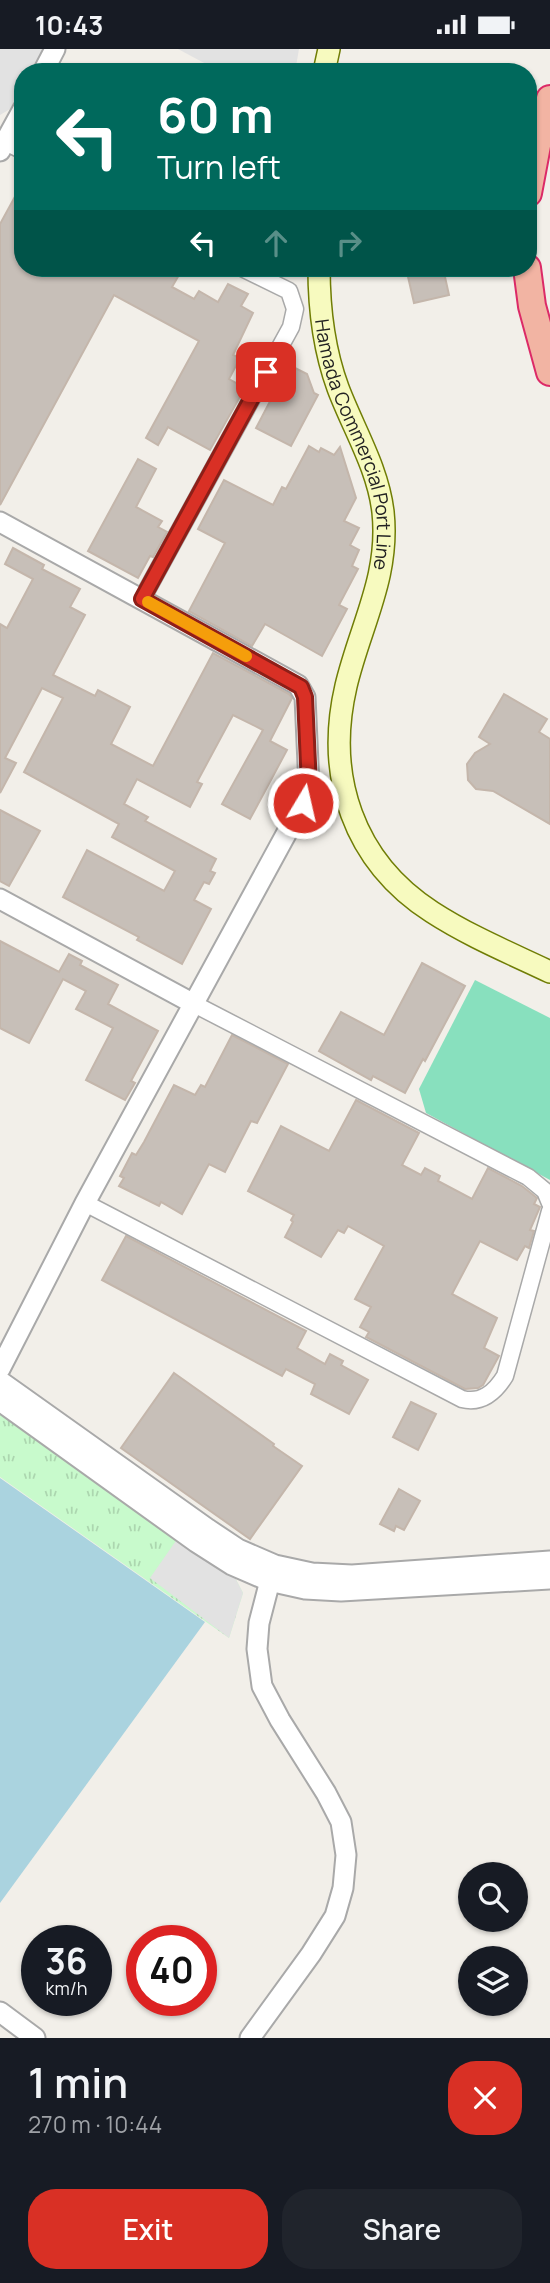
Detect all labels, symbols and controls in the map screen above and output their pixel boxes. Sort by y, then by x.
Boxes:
text: 10:43 [35,7,103,43]
text: 60 m [157,81,274,148]
icon: left [42,91,133,182]
text: Turn left [157,145,281,189]
icon: left [184,224,222,262]
icon: ahead [257,224,295,262]
icon: right [330,224,368,262]
street label: Hamada Commercial Port Line [309,317,397,572]
pin [236,342,296,402]
icon: arrive [247,353,285,391]
position arrow [266,766,340,840]
map controls [458,1862,528,2016]
button: search [458,1862,528,1932]
speed limit sign: 40 [126,1925,217,2016]
text: 36 [45,1937,88,1985]
button: layers [458,1946,528,2016]
text: km/h [46,1976,87,2000]
text: 1 min [28,2053,128,2111]
button: close [448,2061,522,2135]
text: 270 m · 10:44 [28,2108,162,2140]
button: Exit [28,2189,268,2269]
button: Share [282,2189,522,2269]

